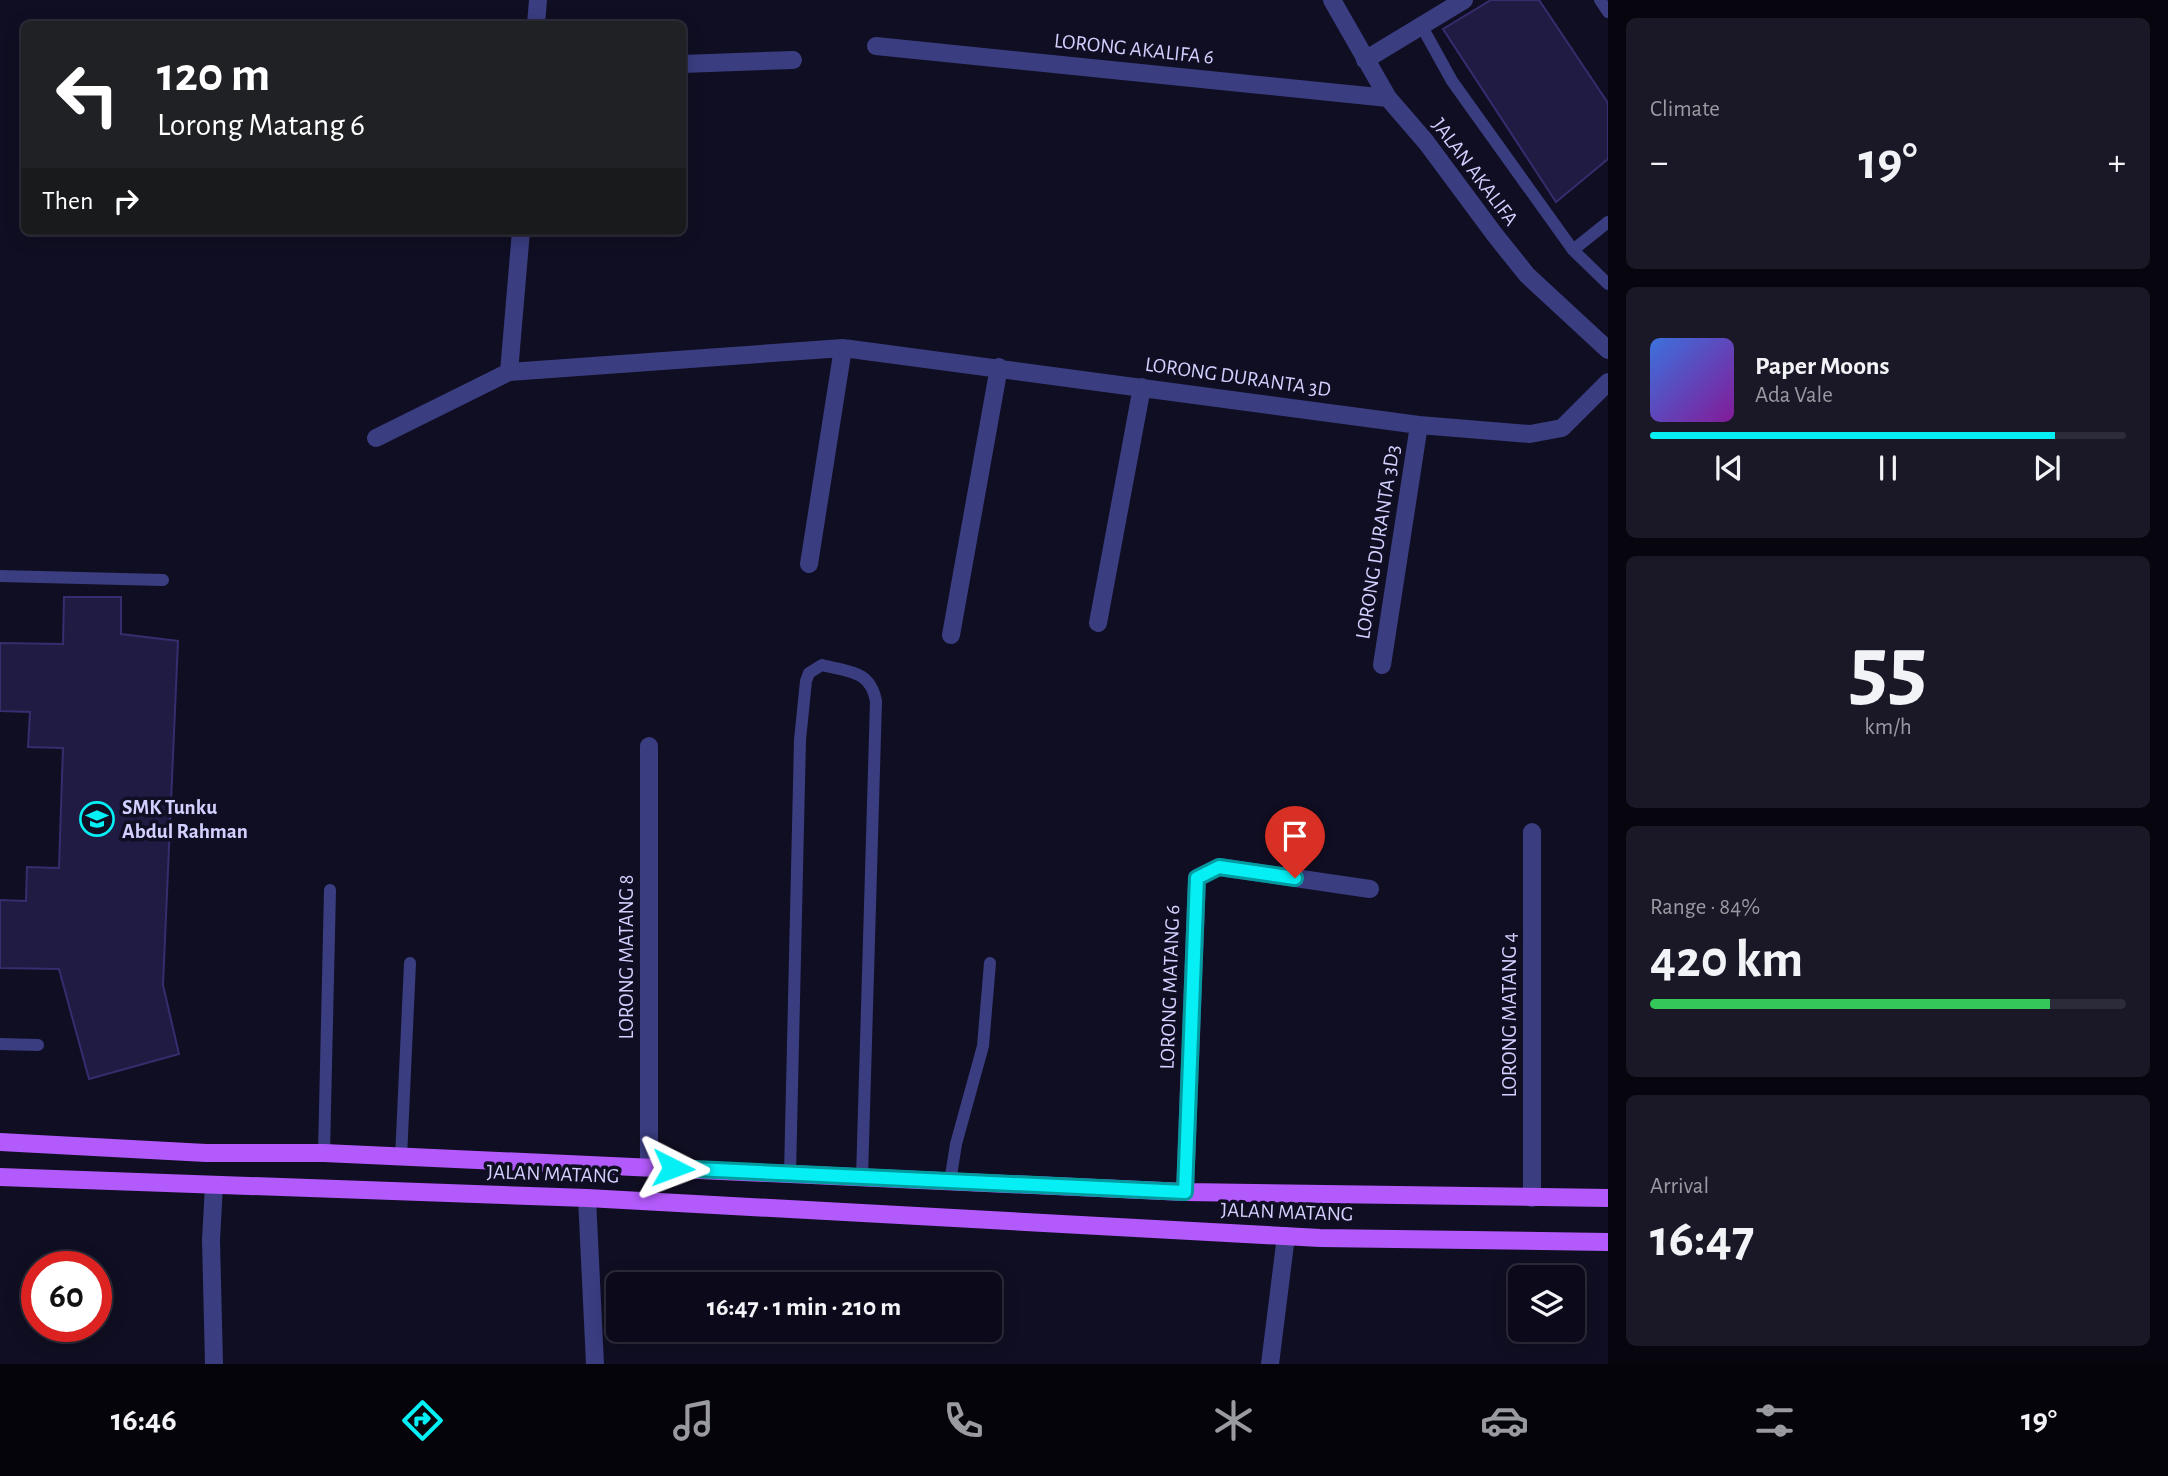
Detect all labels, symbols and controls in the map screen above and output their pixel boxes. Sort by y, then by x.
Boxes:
street label: LORONG AKALIFA 6 [1053,30,1215,68]
icon: left [42,49,133,140]
text: 120 m [157,51,270,100]
text: Climate [1650,98,1720,121]
text: Lorong Matang 6 [157,109,365,141]
street label: JALAN AKALIFA [1428,114,1522,230]
text: 19° [1858,136,1918,188]
text: − [1650,144,1668,182]
text: + [2108,144,2126,182]
icon: right [107,182,145,220]
text: Then [42,188,93,214]
text: Paper Moons [1755,353,1890,379]
street label: LORONG DURANTA 3D [1144,354,1332,400]
text: Ada Vale [1755,384,1833,407]
street label: LORONG DURANTA 3D3 [1352,443,1404,641]
icon: previous [1710,449,1748,487]
icon: pause [1869,449,1907,487]
icon: next [2028,449,2066,487]
text: 55 [1849,623,1927,714]
text: km/h [1864,716,1912,739]
place label: SMK Tunku Abdul Rahman [122,797,248,842]
school or university icon: SMK Tunku Abdul Rahman [78,800,116,838]
pin [1265,806,1325,878]
icon: arrive [1276,817,1314,855]
street label: LORONG MATANG 8 [616,875,637,1040]
text: Range · 84% [1650,896,1760,919]
street label: LORONG MATANG 6 [1157,904,1183,1070]
street label: LORONG MATANG 4 [1499,932,1520,1098]
text: 420 km [1650,934,1803,986]
position arrow [636,1131,710,1205]
street label: JALAN MATANG [486,1161,620,1187]
text: Arrival [1650,1175,1709,1198]
street label: JALAN MATANG [1220,1199,1354,1225]
text: 16:47 [1650,1213,1754,1265]
speed limit sign: 60 [21,1251,112,1342]
map controls [1508,1265,1585,1342]
button: layers [1508,1265,1585,1342]
text: 16:47 · 1 min · 210 m [707,1294,901,1320]
icon: directions [398,1396,447,1445]
icon: music [669,1396,718,1445]
icon: phone [939,1396,988,1445]
icon: climate [1209,1396,1258,1445]
icon: car [1480,1396,1529,1445]
icon: filters [1750,1396,1799,1445]
text: 16:46 [111,1404,177,1436]
text: 19° [2021,1404,2057,1436]

